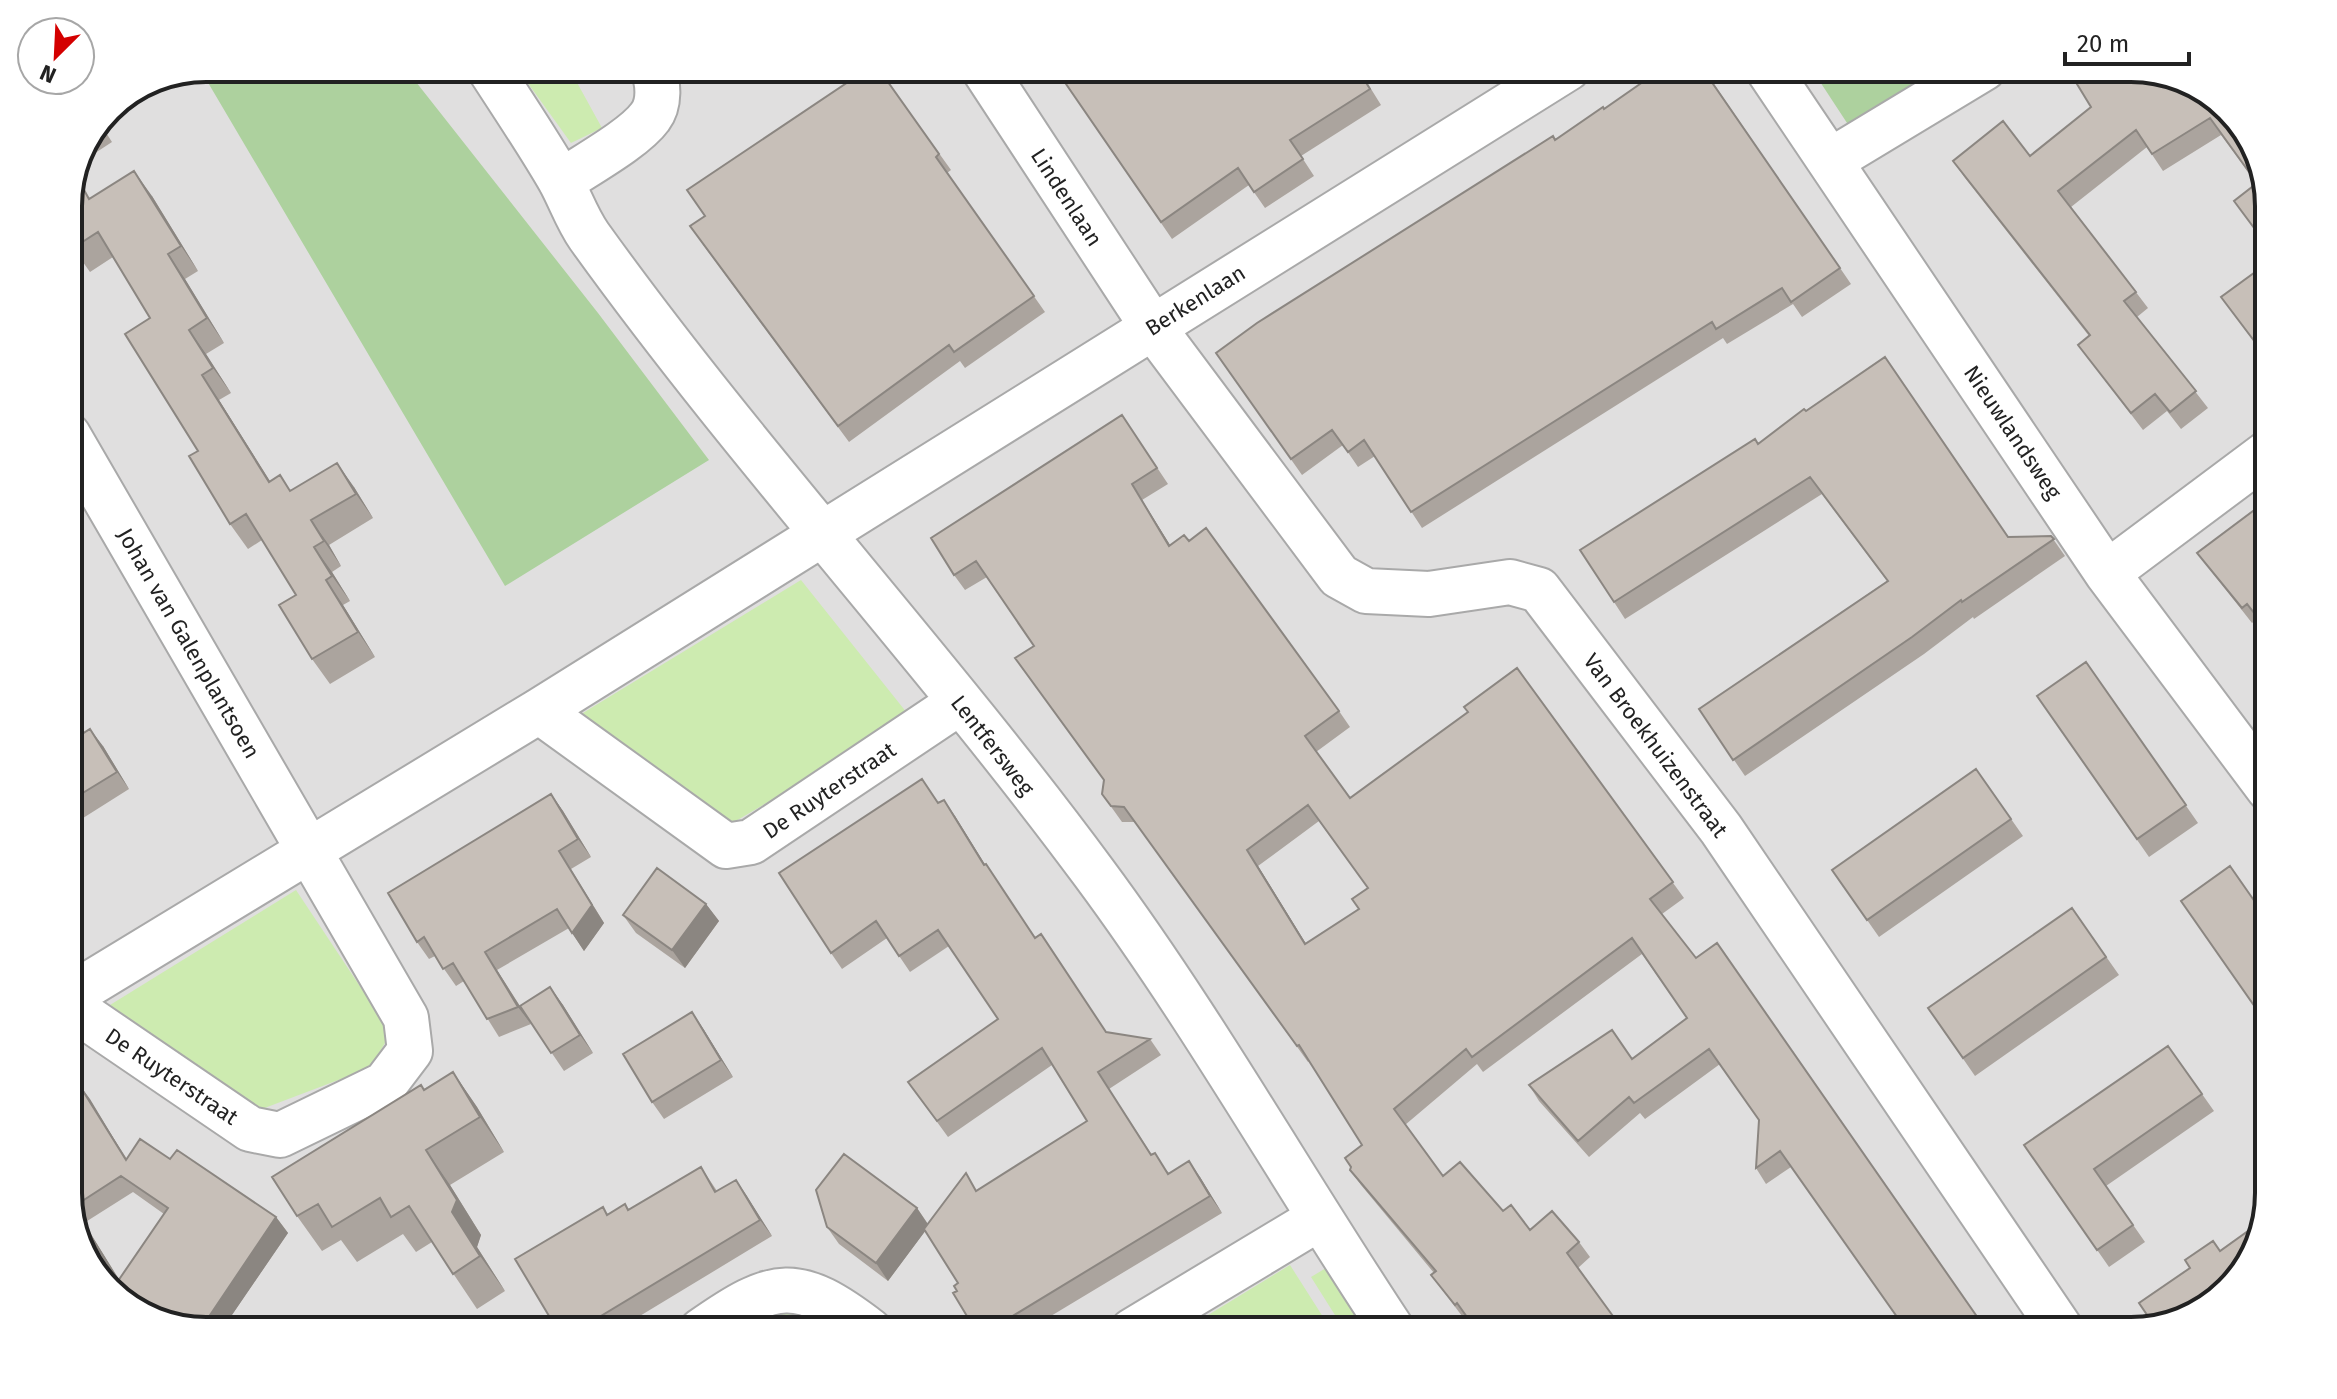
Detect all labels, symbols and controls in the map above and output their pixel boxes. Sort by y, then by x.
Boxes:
north arrow [16,16,96,96]
scale bar [2065,16,2189,66]
text: 20 m [2077,30,2129,58]
text: N [36,59,60,89]
street label: Lindenlaan [1025,143,1108,251]
street label: Berkenlaan [1140,259,1250,342]
street label: Nieuwlandsweg [1958,360,2068,505]
street label: Johan van Galenplantsoen [112,523,266,763]
street label: Van Broekhuizenstraat [1578,648,1734,843]
street label: Lentfersweg [945,690,1040,801]
street label: De Ruyterstraat [758,736,901,845]
street label: De Ruyterstraat [100,1022,243,1131]

